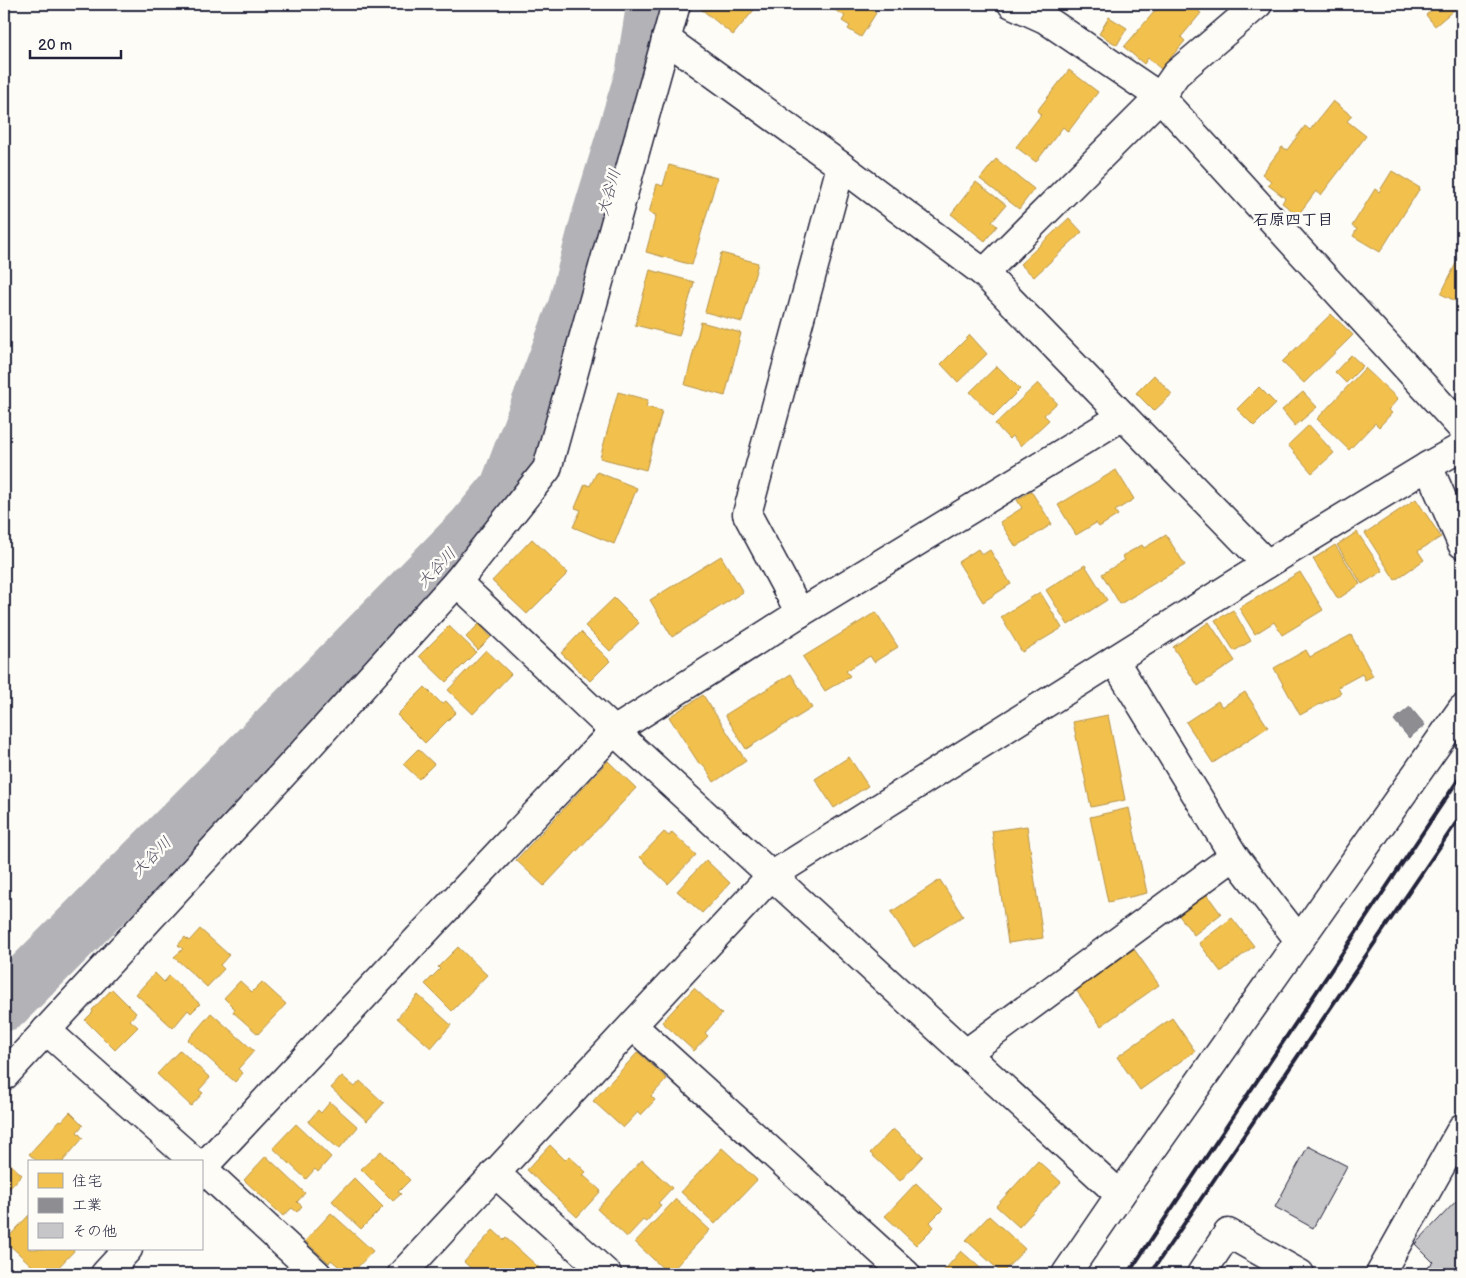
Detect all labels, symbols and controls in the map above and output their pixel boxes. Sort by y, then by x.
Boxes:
scale bar [30,28,121,60]
text: 20 m [38,36,72,55]
water label: 大谷川 [594,167,625,218]
district label: 石原四丁目 [1253,211,1333,230]
water label: 大谷川 [414,544,461,592]
water label: 大谷川 [128,833,176,881]
legend [28,1160,202,1250]
text: 住宅 [72,1172,102,1191]
text: 工業 [72,1196,102,1215]
text: その他 [72,1222,117,1241]

